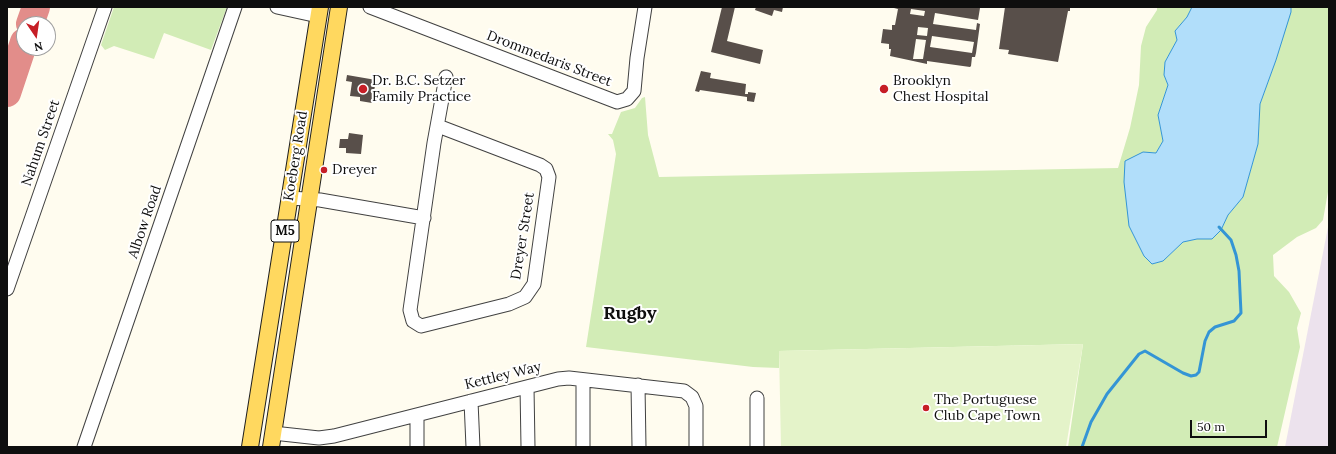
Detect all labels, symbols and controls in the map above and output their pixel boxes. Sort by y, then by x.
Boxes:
north arrow [16,16,56,56]
street label: Drommedaris Street [484,27,614,91]
text: N [33,39,44,54]
place label: Dr. B.C. Setzer Family Practice [372,73,471,106]
place label: Brooklyn Chest Hospital [893,73,989,106]
marker: Dr. B.C. Setzer Family Practice [357,83,369,95]
marker: Brooklyn Chest Hospital [878,83,890,95]
street label: Nahum Street [18,98,64,188]
street label: Koeberg Road [281,110,311,202]
place label: Dreyer [332,162,377,178]
marker: Dreyer [319,165,329,175]
street label: Albow Road [125,183,165,261]
street label: Dreyer Street [508,191,538,281]
road number: M5 [271,220,299,242]
district label: Rugby [603,303,657,325]
street label: Kettley Way [463,358,543,394]
place label: The Portuguese Club Cape Town [934,392,1040,424]
marker: The Portuguese Club Cape Town [921,403,931,413]
scale bar [1192,412,1269,438]
text: 50 m [1197,419,1225,434]

